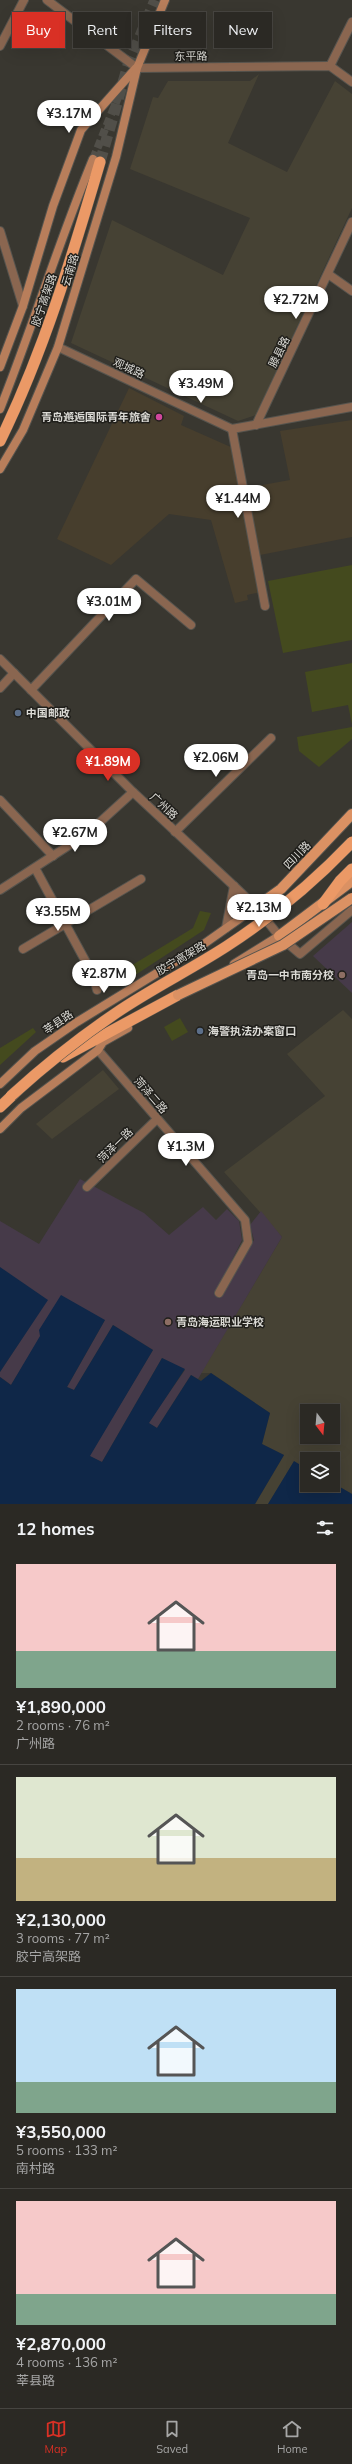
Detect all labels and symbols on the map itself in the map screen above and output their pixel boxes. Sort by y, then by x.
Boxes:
street label: 东平路 [174,49,208,63]
pin: ¥3.17M [36,100,102,134]
street label: 云南路 [58,252,82,288]
street label: 胶宁高架路 [28,272,60,328]
pin: ¥2.72M [263,286,329,320]
street label: 滕县路 [265,334,293,370]
street label: 观城路 [111,355,147,381]
pin: ¥3.49M [168,370,234,404]
place label: 青岛邂逅国际青年旅舍 [41,410,151,424]
marker: 青岛邂逅国际青年旅舍 [154,412,164,422]
pin: ¥1.44M [205,485,271,519]
pin: ¥3.01M [76,588,142,622]
place label: 中国邮政 [26,706,70,720]
marker: 中国邮政 [13,708,23,718]
pin: ¥2.06M [183,744,249,778]
pin: ¥1.89M [75,748,141,782]
street label: 广州路 [147,790,181,822]
pin: ¥2.67M [42,819,108,853]
street label: 四川路 [281,838,313,872]
pin: ¥2.13M [226,894,292,928]
pin: ¥3.55M [25,898,91,932]
street label: 胶宁高架路 [154,938,208,978]
pin: ¥2.87M [71,960,137,994]
place label: 青岛一中市南分校 [246,968,334,982]
marker: 青岛一中市南分校 [337,970,347,980]
street label: 莘县路 [40,1007,76,1037]
place label: 海警执法办案窗口 [208,1024,296,1038]
marker: 海警执法办案窗口 [195,1026,205,1036]
street label: 菏泽二路 [131,1074,171,1116]
street label: 菏泽一路 [94,1125,136,1165]
pin: ¥1.3M [158,1133,214,1167]
place label: 青岛海运职业学校 [176,1315,264,1329]
marker: 青岛海运职业学校 [163,1317,173,1327]
north arrow [300,1404,340,1444]

